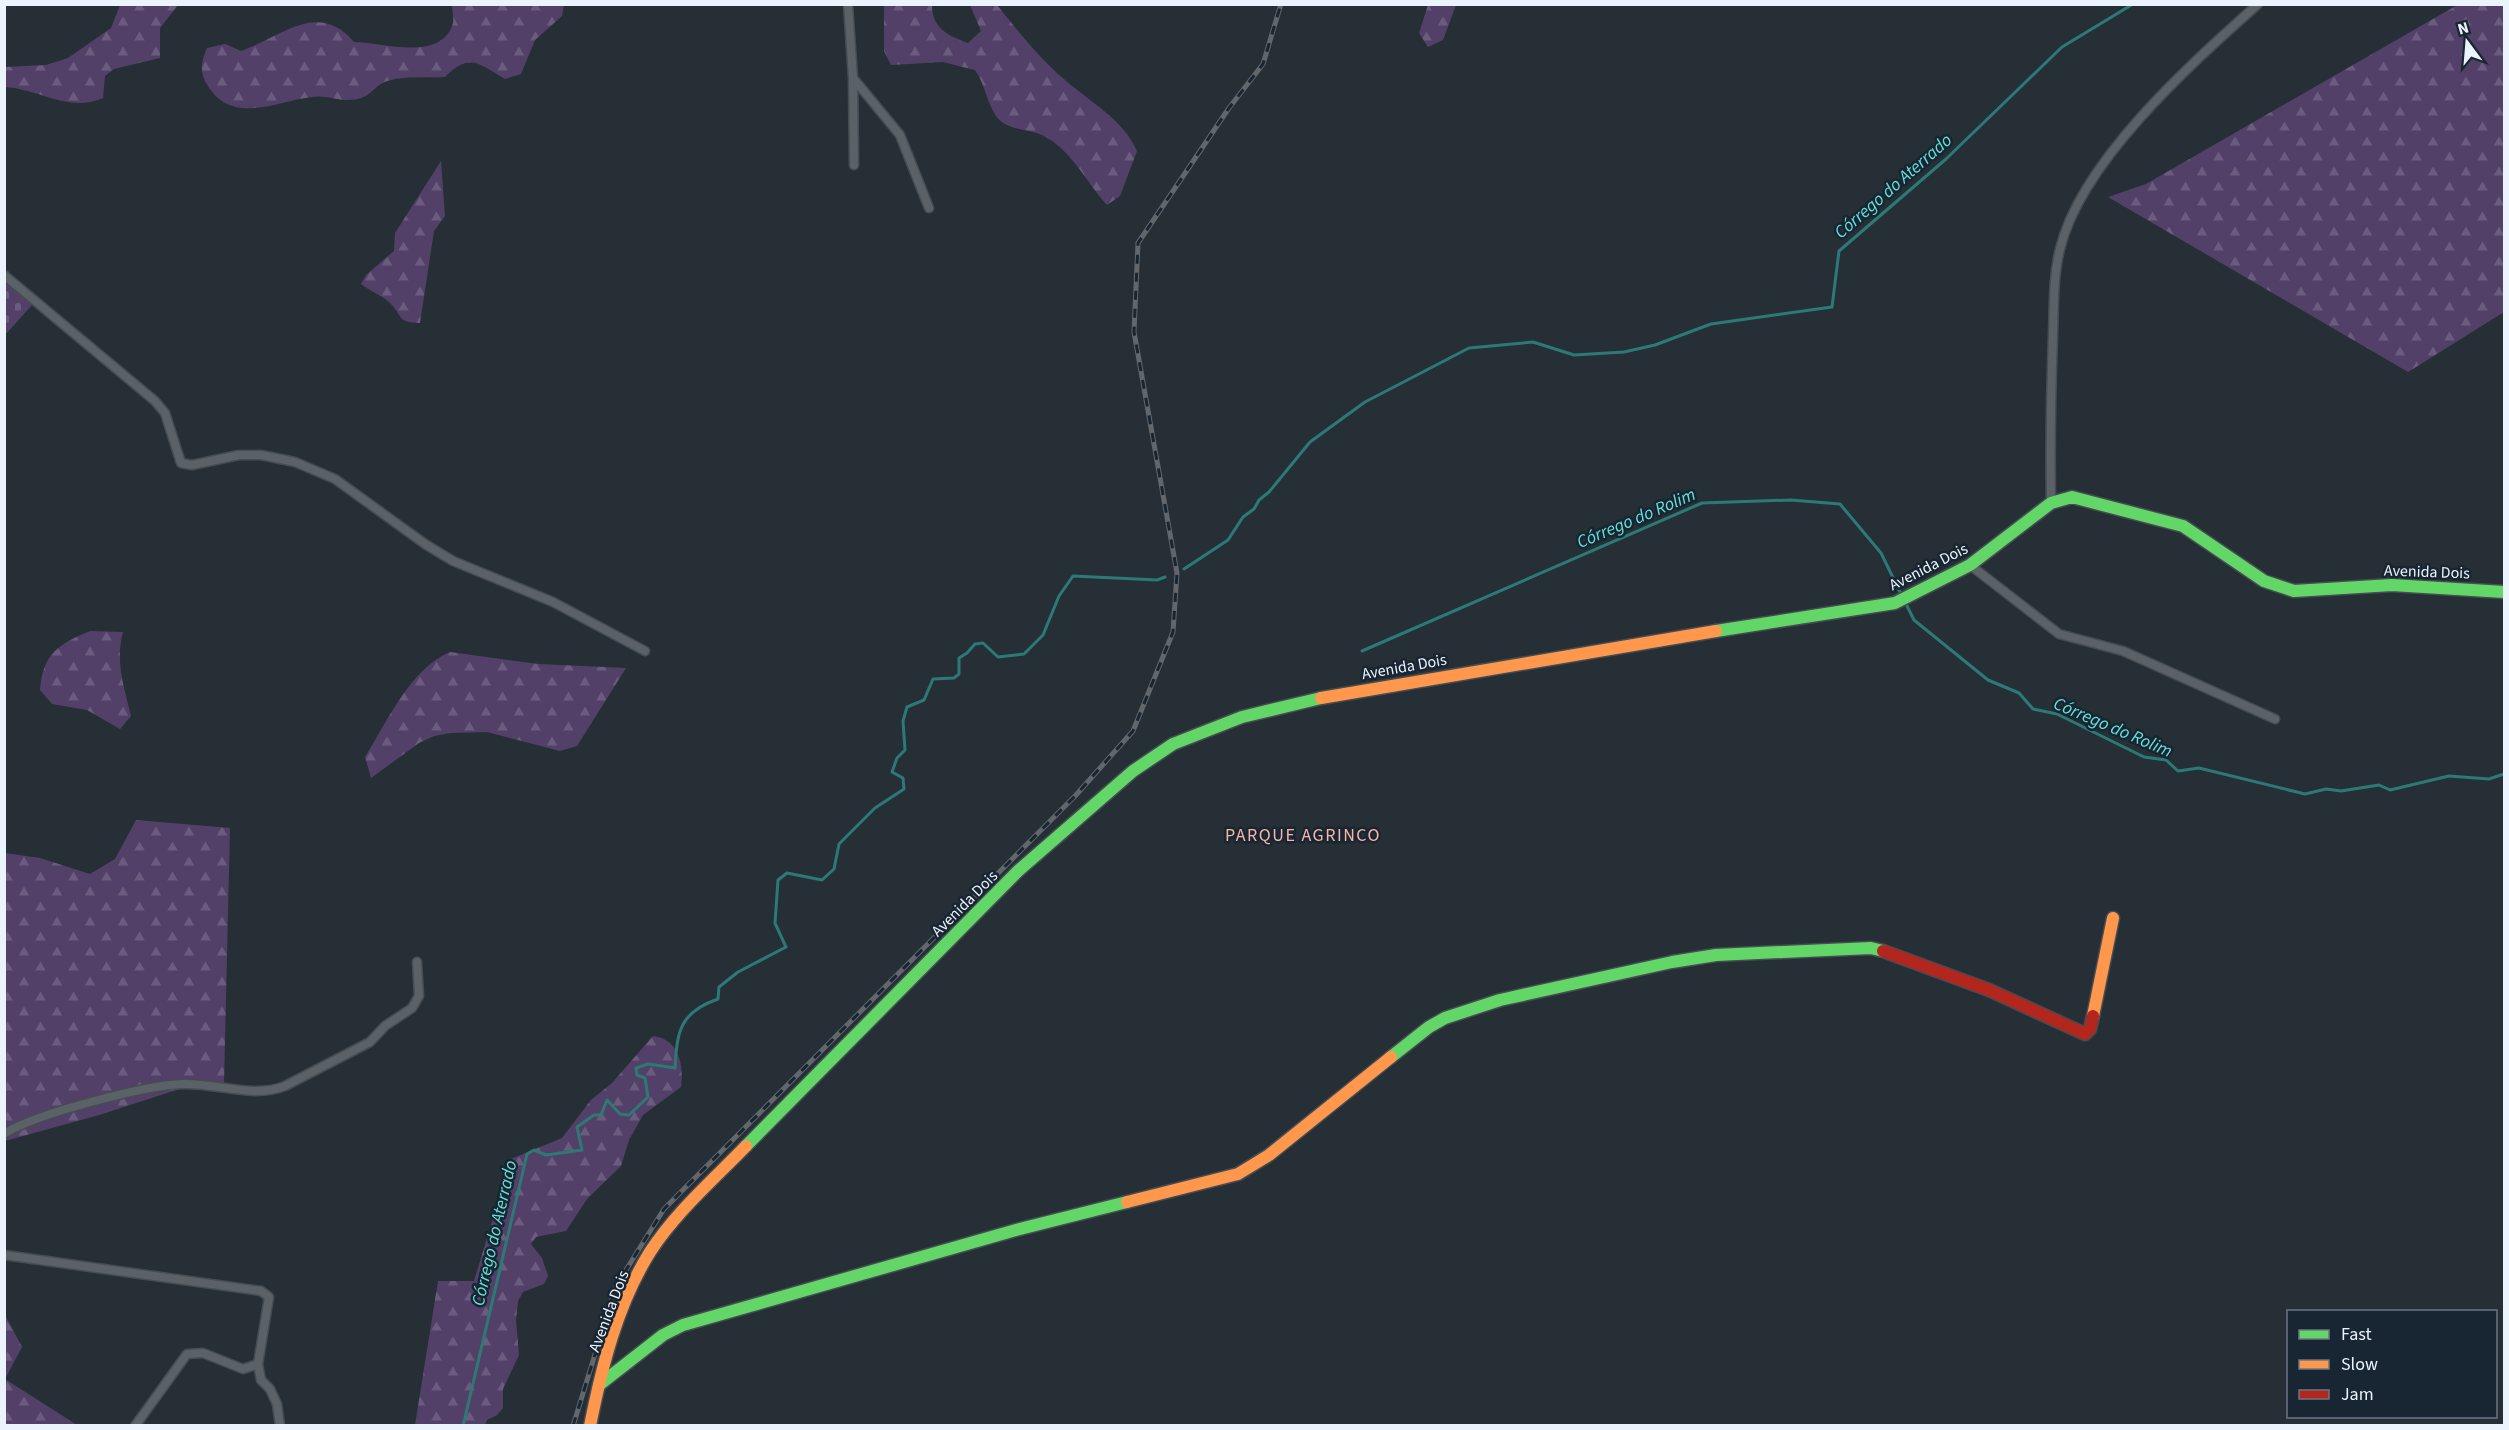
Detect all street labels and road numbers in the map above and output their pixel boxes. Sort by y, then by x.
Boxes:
street label: Avenida Dois [1885,537,1972,596]
street label: Avenida Dois [2384,560,2471,585]
street label: Avenida Dois [1360,649,1449,685]
street label: Avenida Dois [927,865,1003,942]
street label: Avenida Dois [583,1267,635,1355]

